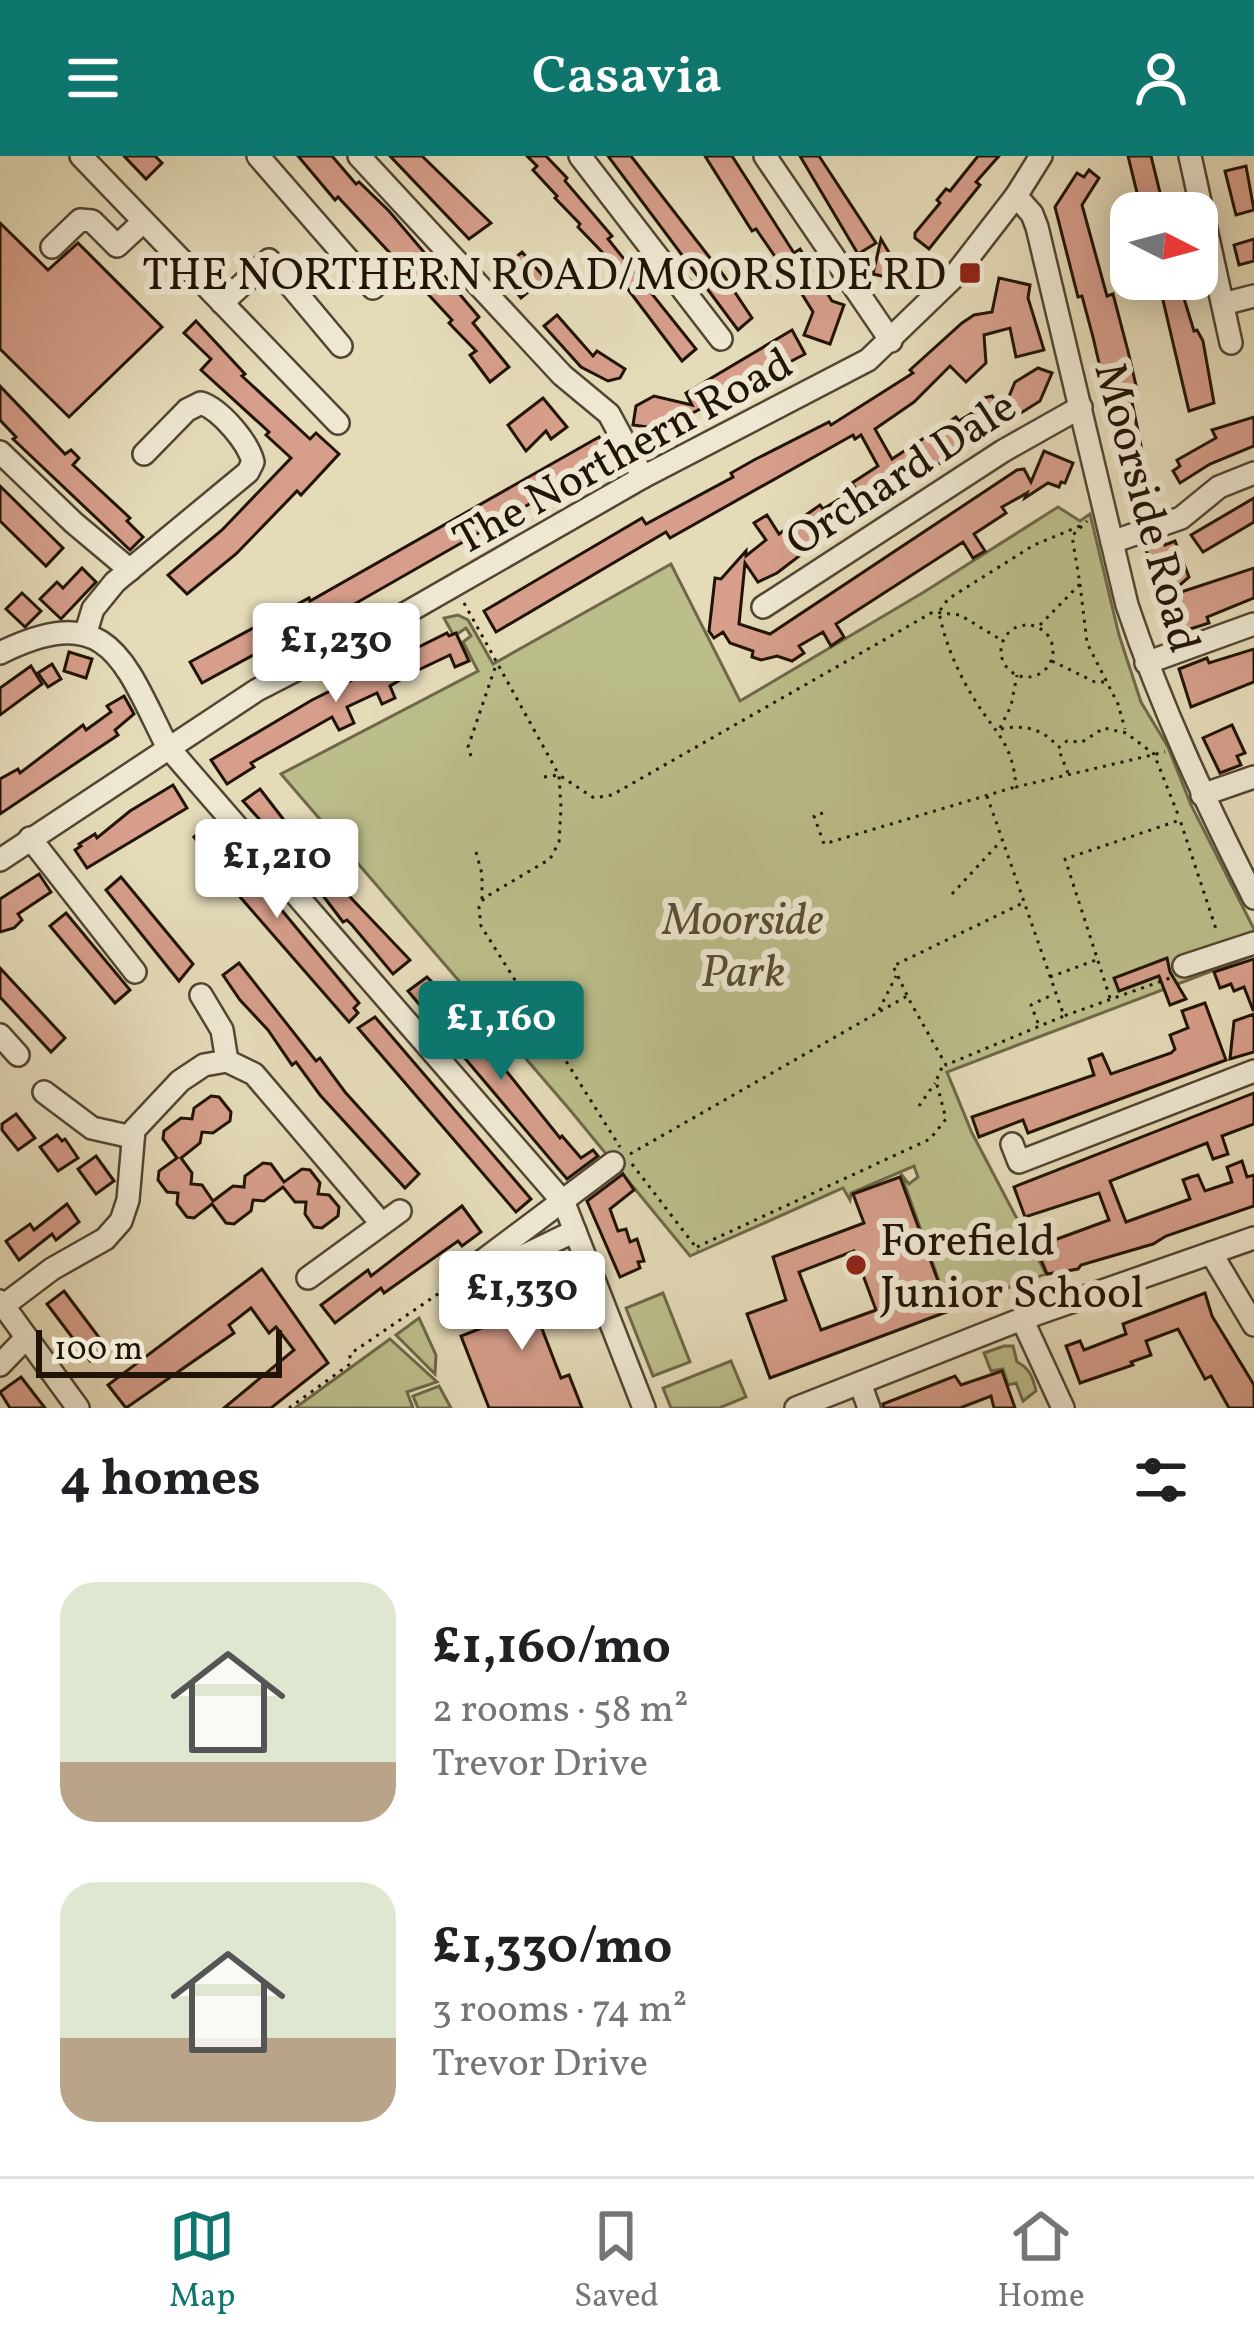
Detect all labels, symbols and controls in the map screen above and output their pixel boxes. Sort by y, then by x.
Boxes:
text: Casavia [532,41,722,116]
icon: menu [60,45,126,111]
icon: person [1128,45,1194,111]
north arrow [1110,192,1218,300]
map controls [1110,192,1218,300]
place label: THE NORTHERN ROAD/MOORSIDE RD [142,246,946,309]
marker: THE NORTHERN ROAD/MOORSIDE RD [957,260,983,286]
street label: The Northern Road [443,335,805,573]
street label: Moorside Road [1076,356,1214,660]
street label: Orchard Dale [775,378,1030,574]
pin: £1,230 [238,603,434,705]
text: £1,230 [280,615,392,669]
pin: £1,210 [179,819,375,921]
text: £1,210 [222,831,332,885]
park label: Moorside Park [661,891,824,1006]
pin: £1,160 [403,981,599,1083]
text: £1,160 [446,993,556,1047]
place label: Forefield Junior School [880,1212,1144,1327]
pin: £1,330 [424,1251,620,1353]
marker: Forefield Junior School [843,1252,869,1278]
text: £1,330 [466,1263,578,1317]
scale bar [36,1324,282,1377]
text: 100 m [54,1328,143,1374]
text: 4 homes [60,1445,261,1516]
icon: filters [1128,1447,1194,1513]
text: £1,160/mo [432,1613,671,1684]
icon: home [156,1630,300,1774]
text: 2 rooms · 58 m² [432,1684,688,1738]
text: Trevor Drive [432,1738,648,1792]
text: £1,330/mo [432,1913,672,1984]
icon: home [156,1930,300,2074]
text: 3 rooms · 74 m² [432,1984,687,2038]
text: Trevor Drive [432,2038,648,2092]
tab: Map [169,2203,235,2321]
tab: Saved [574,2203,659,2321]
tab: Home [997,2203,1085,2321]

